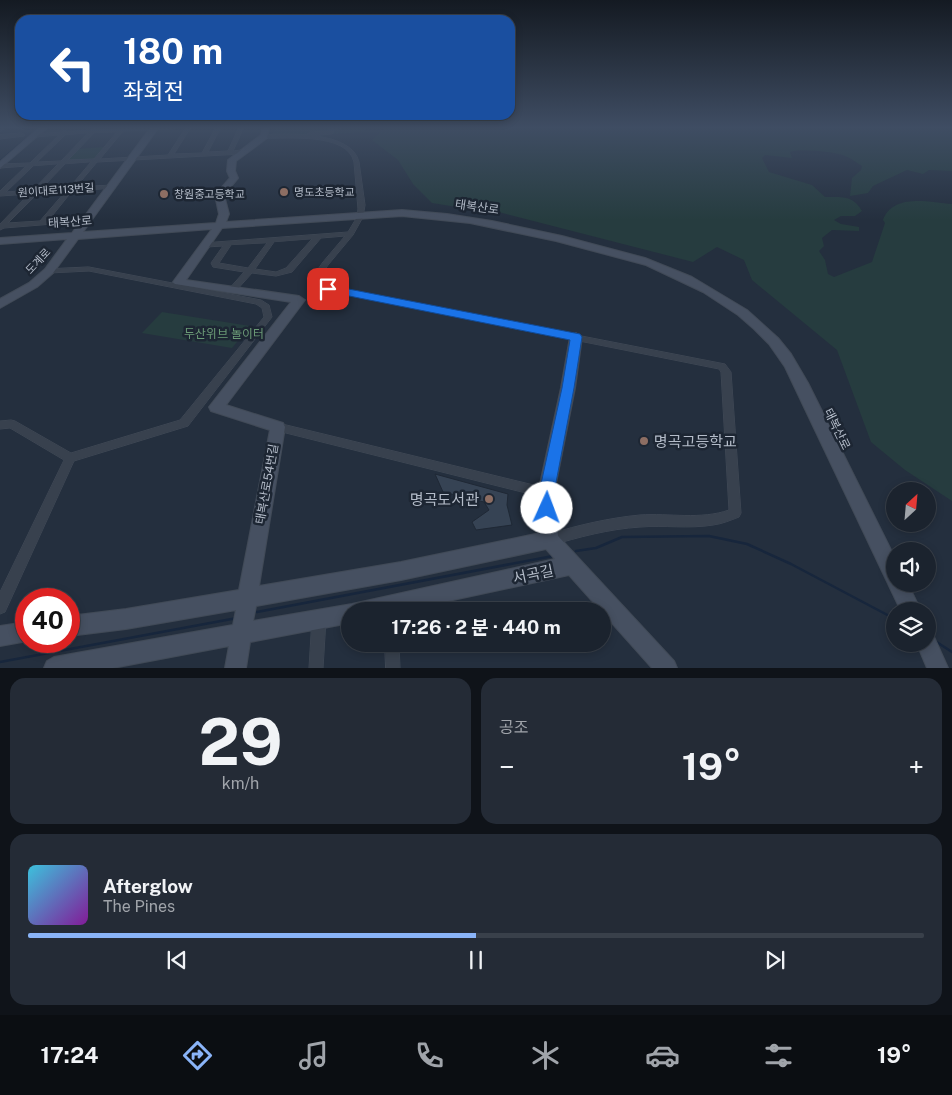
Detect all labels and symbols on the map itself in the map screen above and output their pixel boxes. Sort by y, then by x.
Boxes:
street label: 원이대로113번길 [17,181,95,199]
marker: 명도초등학교 [278,186,290,198]
place label: 명도초등학교 [294,186,355,198]
marker: 창원중고등학교 [158,188,170,200]
place label: 창원중고등학교 [174,188,245,200]
street label: 태복산로 [454,197,500,217]
street label: 태복산로 [47,213,93,231]
street label: 도계로 [23,246,53,276]
pin [307,268,349,310]
park label: 두산위브 놀이터 [184,327,264,341]
street label: 태복산로 [821,406,853,452]
place label: 명곡고등학교 [654,433,737,450]
marker: 명곡고등학교 [638,435,650,447]
street label: 태복산로54번길 [253,443,281,525]
position arrow [520,481,572,533]
north arrow [886,482,936,532]
place label: 명곡도서관 [410,491,479,508]
marker: 명곡도서관 [483,493,495,505]
street label: 서곡길 [511,561,555,587]
speed limit sign: 40 [15,588,80,653]

